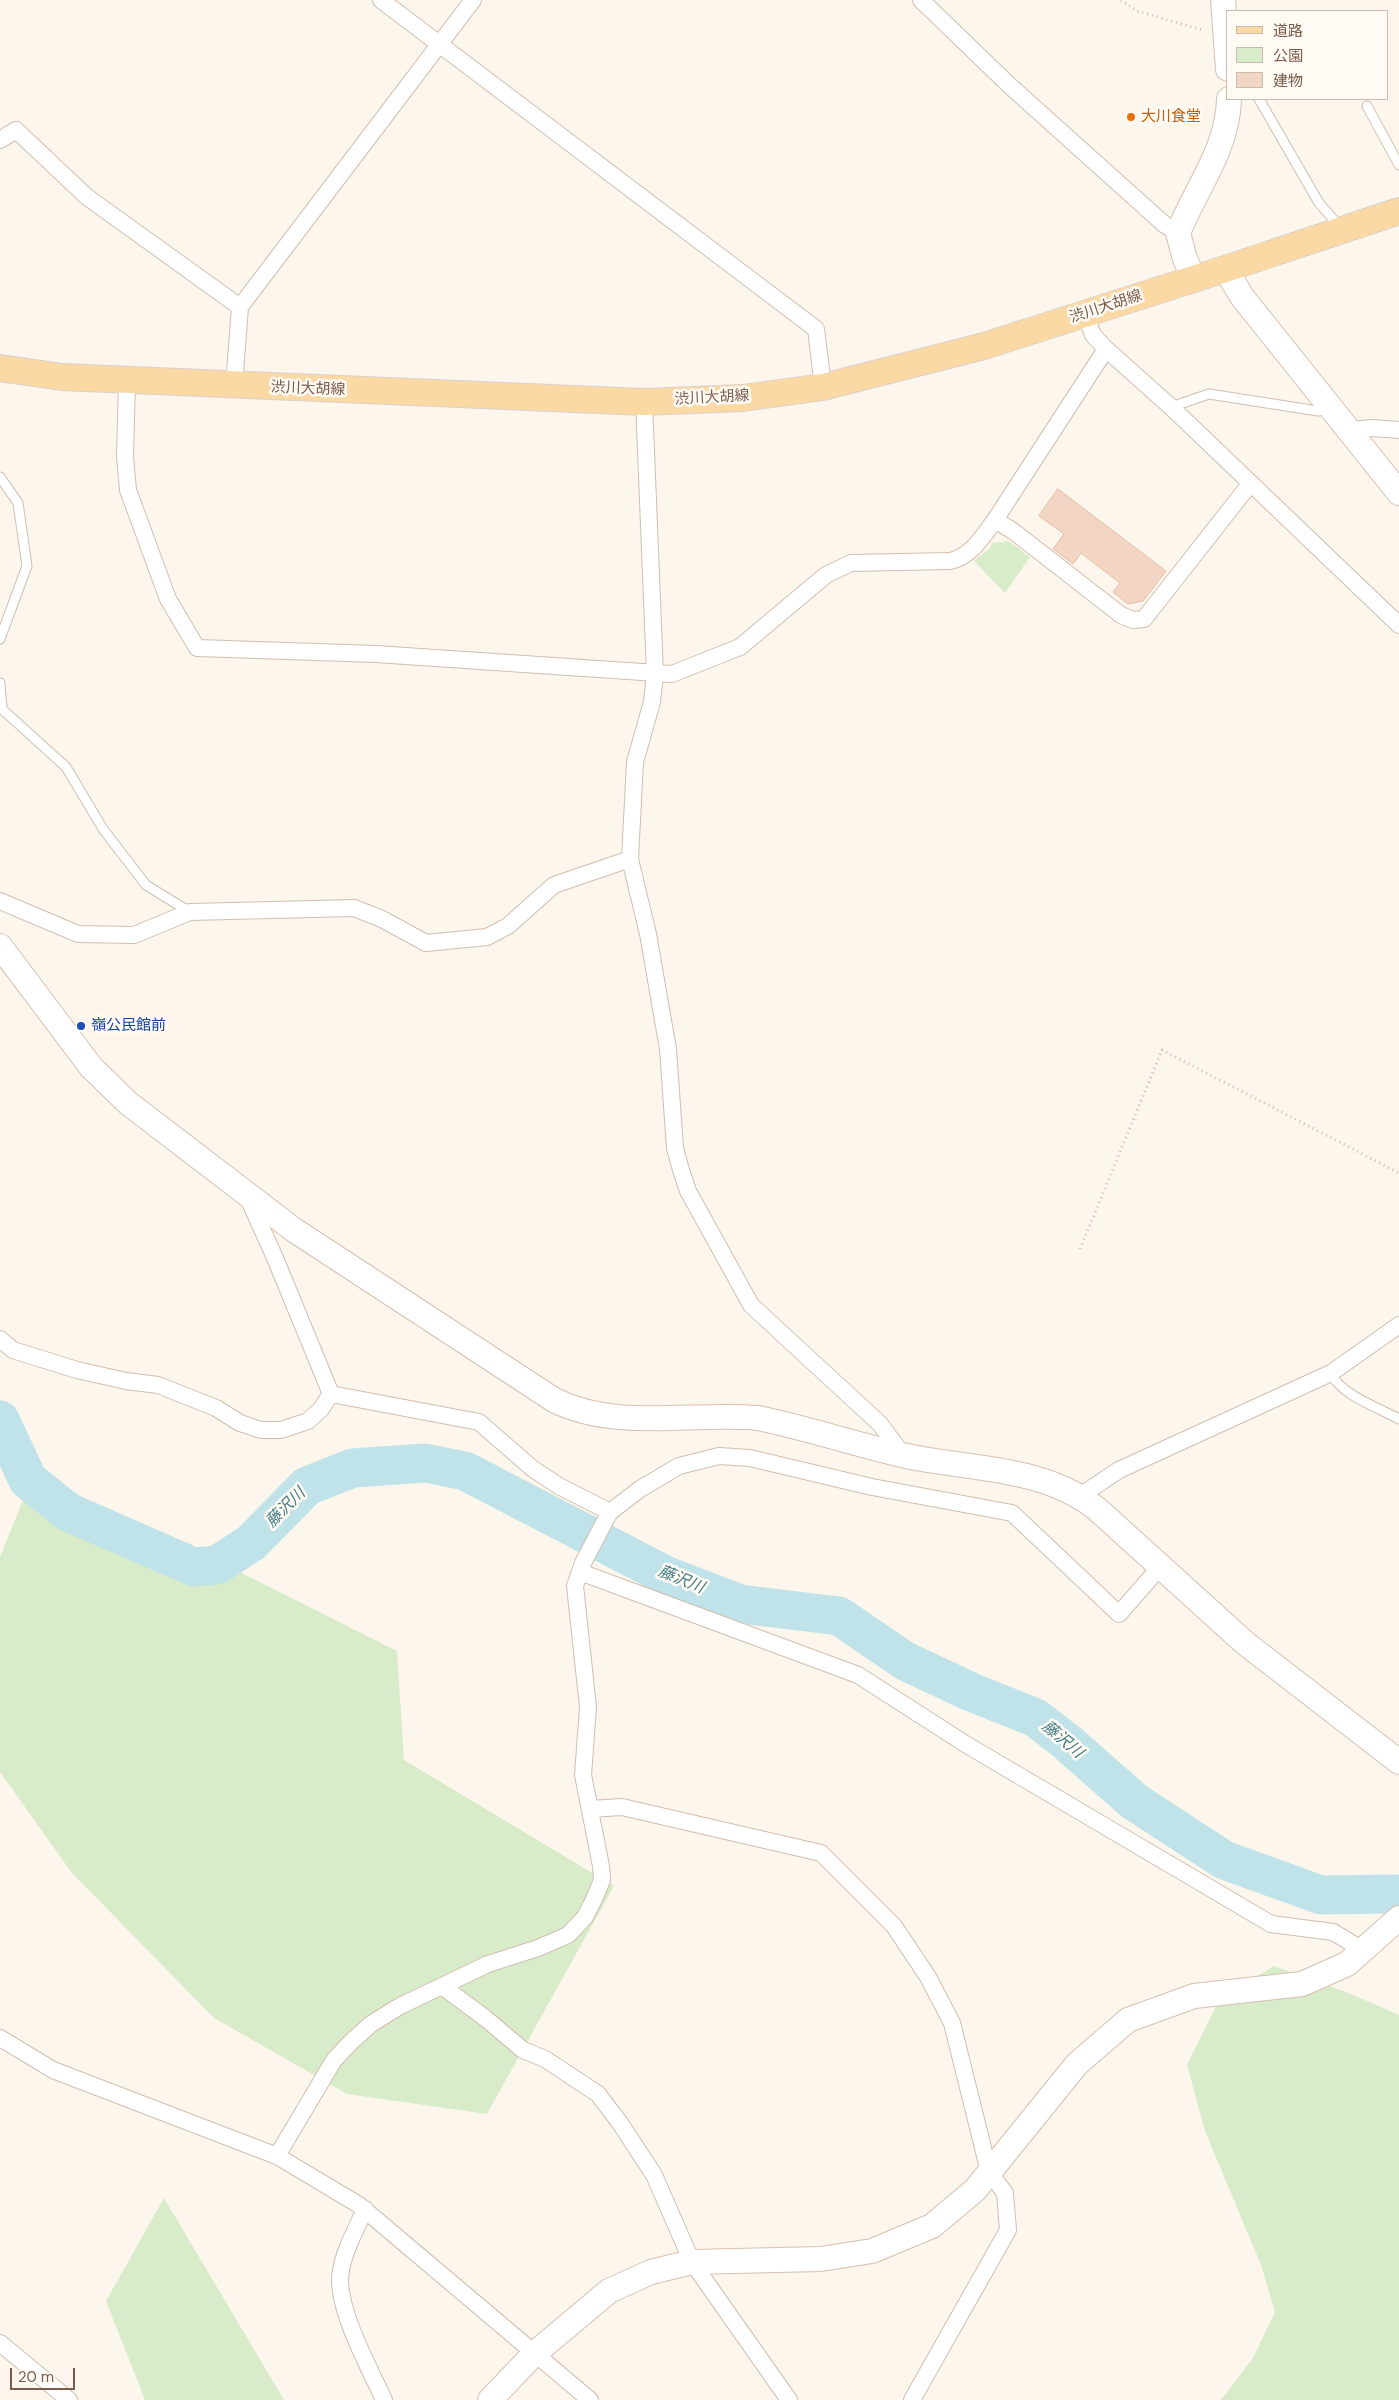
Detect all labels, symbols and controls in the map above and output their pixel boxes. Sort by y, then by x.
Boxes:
legend [1226,10,1389,100]
text: 道路 [1273,21,1303,41]
text: 公園 [1273,46,1303,66]
text: 建物 [1273,71,1303,91]
place label: 大川食堂 [1141,108,1201,126]
marker: 大川食堂 [1125,111,1137,123]
street label: 渋川大胡線 [1068,287,1144,327]
street label: 渋川大胡線 [270,379,346,399]
street label: 渋川大胡線 [674,387,750,409]
place label: 嶺公民館前 [91,1017,166,1035]
marker: 嶺公民館前 [75,1020,87,1032]
water label: 藤沢川 [262,1484,310,1532]
water label: 藤沢川 [655,1562,707,1598]
water label: 藤沢川 [1037,1717,1087,1763]
scale bar [12,2358,78,2390]
text: 20 m [18,2367,54,2387]

